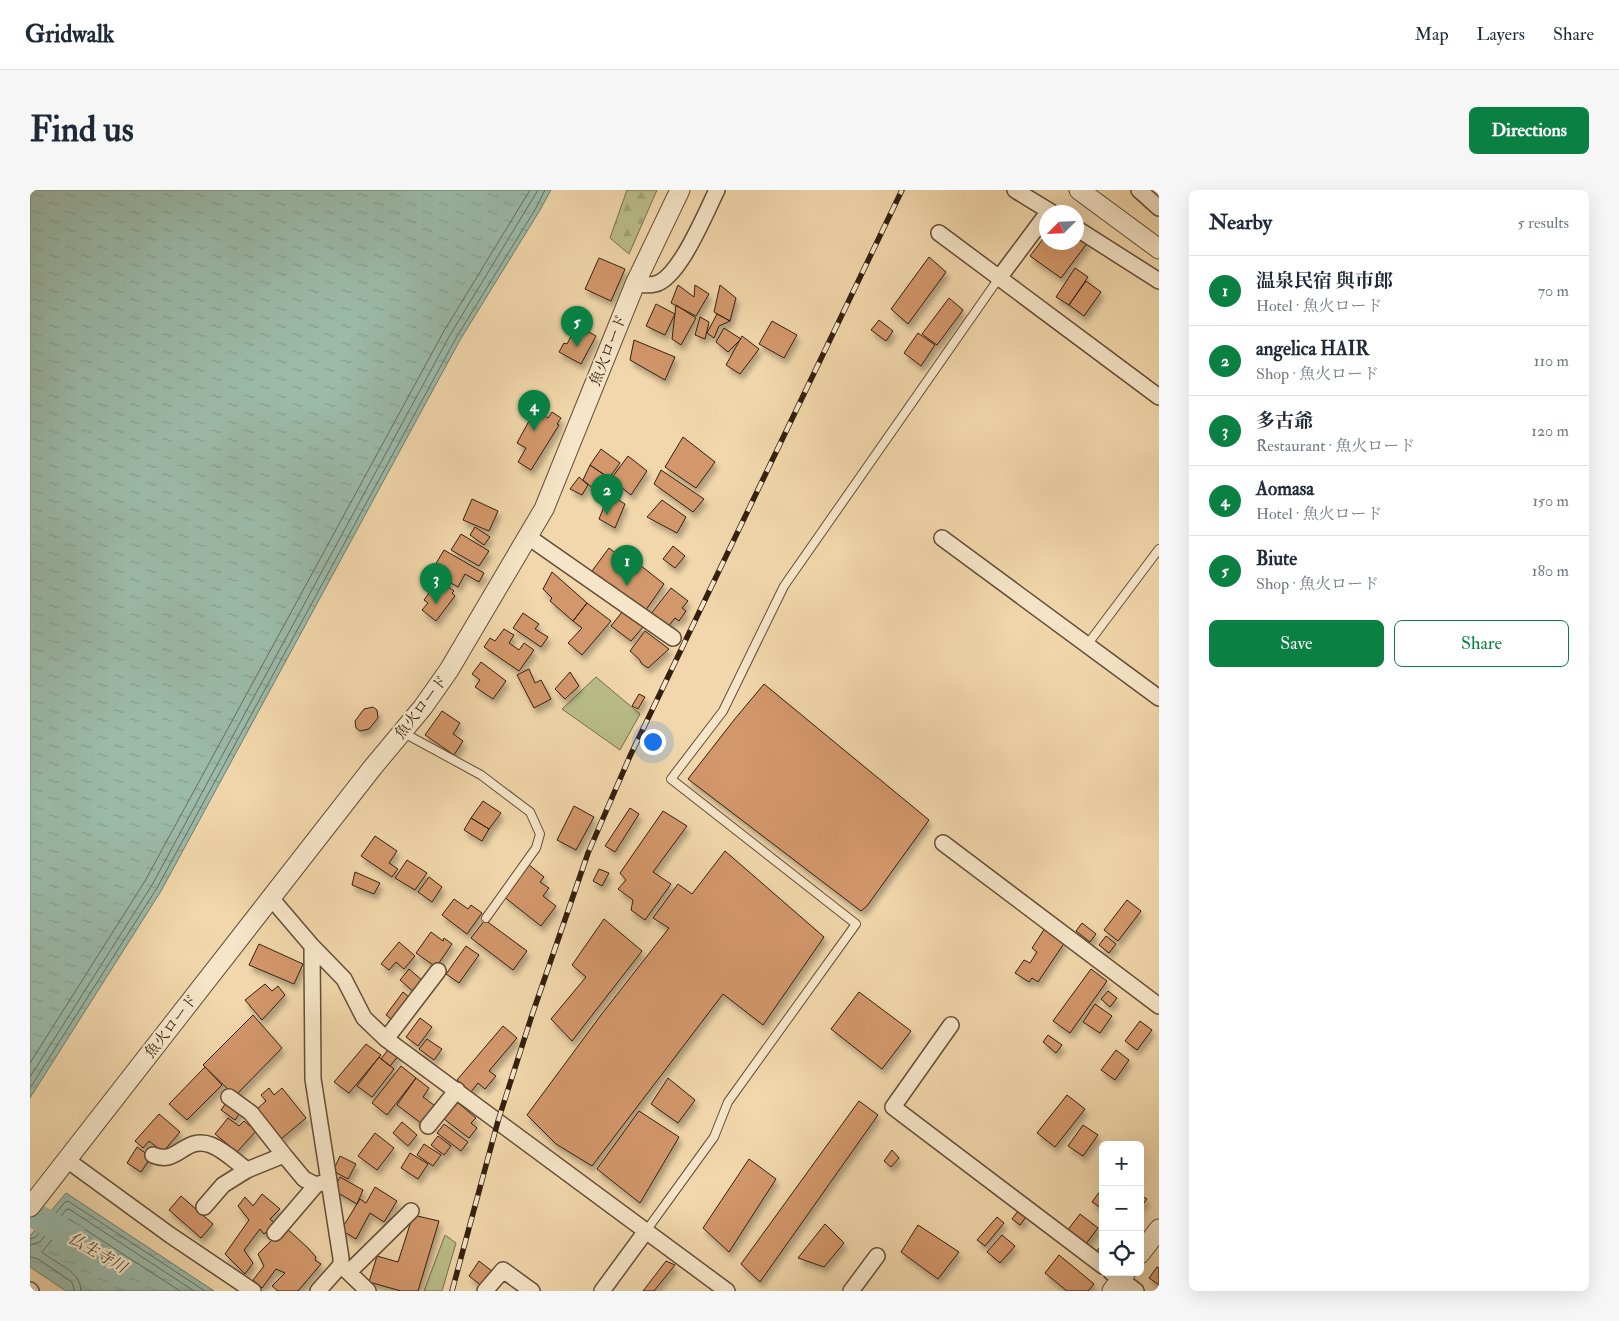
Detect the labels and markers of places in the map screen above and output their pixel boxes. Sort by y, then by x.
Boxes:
pin: 5 [561,306,593,347]
pin: 4 [518,390,550,431]
pin: 2 [591,474,623,515]
pin: 1 [611,545,643,586]
pin: 3 [420,563,452,604]

